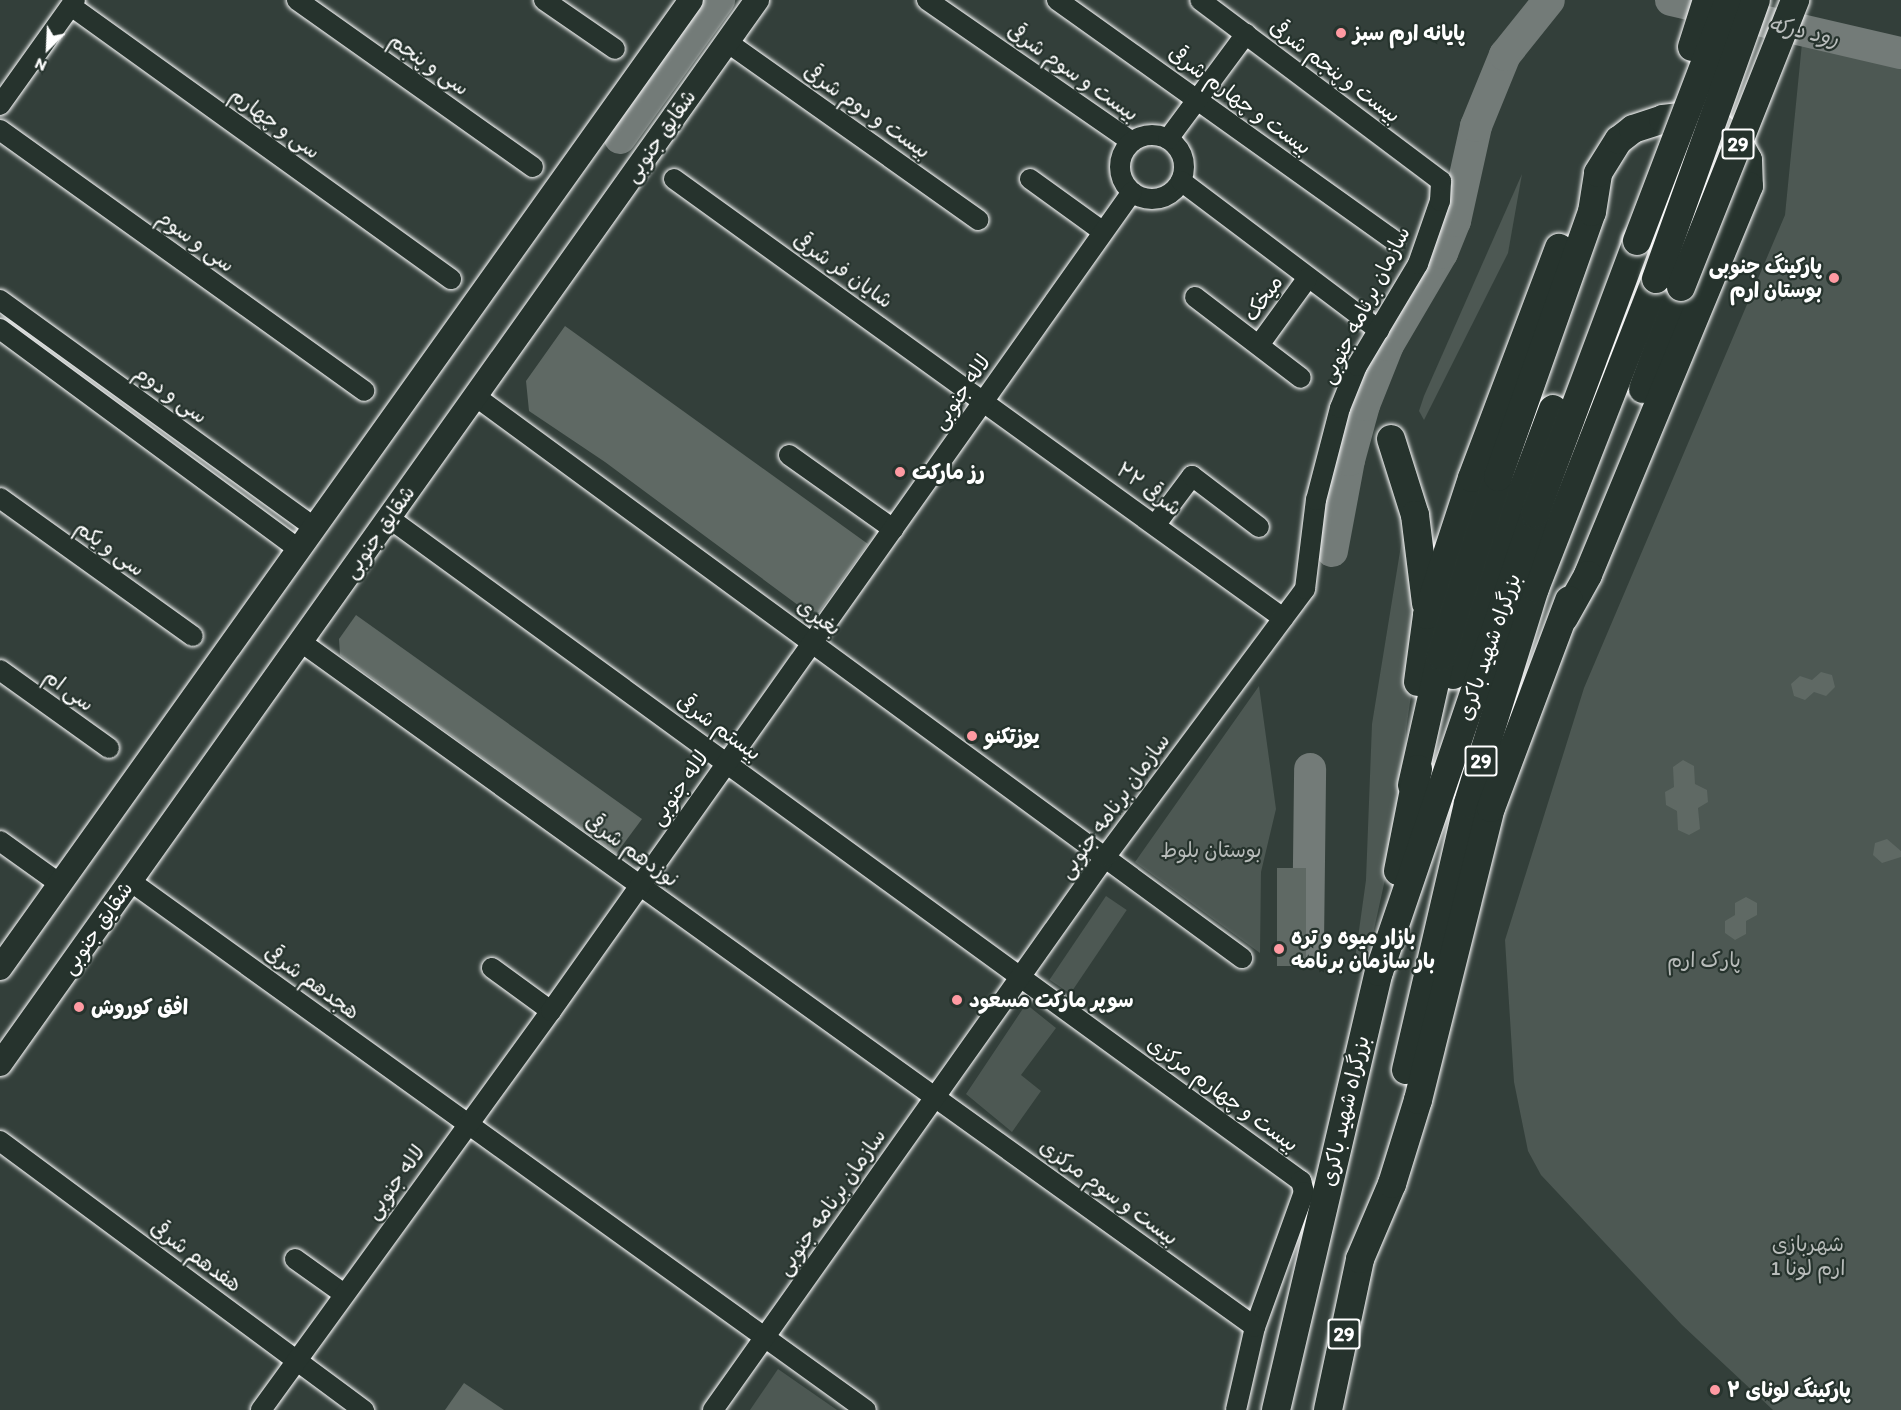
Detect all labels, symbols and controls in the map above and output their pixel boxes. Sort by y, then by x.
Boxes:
water label: رود درکه [1766,10,1842,52]
street label: بیست و پنجم شرقی [1265,14,1405,128]
street label: بیست و سوم شرقی [1002,17,1144,127]
north arrow [18,18,78,78]
place label: پایانه ارم سبز [1353,20,1465,46]
marker: پایانه ارم سبز [1334,26,1348,40]
street label: سی و پنجم [384,27,474,101]
street label: بیست و چهارم شرقی [1164,40,1316,160]
text: N [32,54,49,76]
street label: بیست و دوم شرقی [799,58,935,164]
street label: سی و چهارم [225,82,325,164]
street label: شقایق جنوبی [619,85,701,187]
road number: 29 [1722,127,1754,161]
street label: سی و سوم [152,204,240,278]
street label: سازمان برنامه جنوبی [1314,222,1416,388]
street label: شایان فر شرقی [788,227,898,313]
place label: پارکینگ جنوبی بوستان ارم [1709,253,1822,303]
street label: میخک [1238,270,1288,326]
marker: پارکینگ جنوبی بوستان ارم [1827,271,1841,285]
street label: لاله جنوبی [926,350,996,434]
street label: سی و دوم [130,359,212,429]
street label: ۲۲ شرقی [1112,457,1186,521]
place label: رز مارکت [912,459,985,485]
marker: رز مارکت [893,465,907,479]
street label: شقایق جنوبی [338,481,420,583]
street label: سی و یکم [70,514,150,582]
street label: بزرگراه شهید باکری [1452,570,1526,724]
street label: بغیری [792,593,846,641]
street label: سی ام [39,663,99,717]
street label: بیستم شرقی [672,688,766,766]
place label: یوزتکنو [984,723,1040,749]
marker: یوزتکنو [965,729,979,743]
street label: سازمان برنامه جنوبی [1053,729,1175,883]
road number: 29 [1464,744,1498,778]
street label: لاله جنوبی [644,746,714,830]
street label: نوزدهم شرقی [580,808,684,892]
park label: بوستان بلوط [1160,837,1262,863]
street label: شقایق جنوبی [56,877,138,979]
place label: بازار میوه و تره بار سازمان برنامه [1291,924,1435,974]
street label: هجدهم شرقی [260,939,364,1025]
marker: بازار میوه و تره بار سازمان برنامه [1272,942,1286,956]
park label: پارک ارم [1667,947,1741,973]
place label: سوپر مارکت مسعود [969,987,1134,1013]
marker: سوپر مارکت مسعود [950,993,964,1007]
place label: افق کوروش [91,994,188,1020]
marker: افق کوروش [72,1000,86,1014]
street label: بیست و چهارم مرکزی [1143,1031,1303,1157]
street label: بزرگراه شهید باکری [1315,1033,1375,1189]
street label: سازمان برنامه جنوبی [771,1124,891,1280]
street label: بیست و سوم مرکزی [1035,1133,1183,1251]
street label: لاله جنوبی [360,1140,430,1224]
street label: هفدهم شرقی [145,1214,247,1298]
park label: شهربازی ارم لونا 1 [1771,1231,1845,1281]
road number: 29 [1328,1317,1360,1351]
place label: پارکینگ لونای ۲ [1727,1377,1851,1403]
marker: پارکینگ لونای ۲ [1708,1383,1722,1397]

